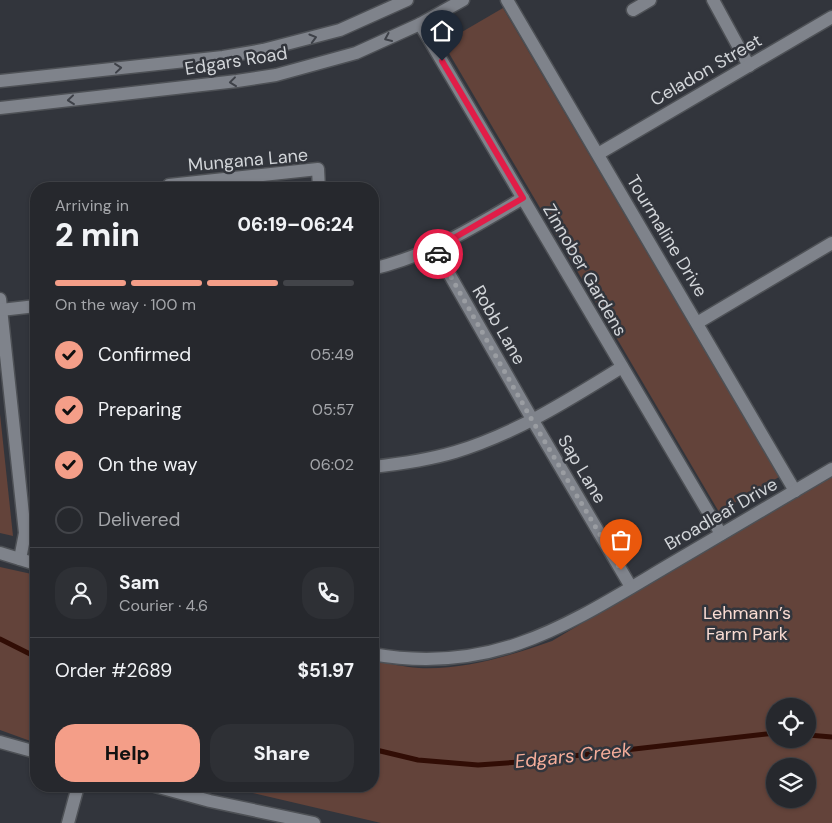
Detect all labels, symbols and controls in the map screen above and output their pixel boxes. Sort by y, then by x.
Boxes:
pin [421,10,463,61]
icon: home [428,17,456,45]
street label: Celadon Street [646,28,766,112]
one-way arrow [385,32,394,42]
one-way arrow [308,33,316,43]
street label: Edgars Road [183,41,289,81]
one-way arrow [114,63,122,74]
one-way arrow [228,76,236,87]
one-way arrow [67,94,75,105]
street label: Mungana Lane [187,143,309,177]
street label: Tourmaline Drive [621,171,713,301]
text: Arriving in [55,195,129,216]
street label: Zinnober Gardens [537,199,633,341]
text: 06:19–06:24 [237,212,354,237]
text: 2 min [55,214,140,256]
courier [413,229,463,279]
icon: car [424,240,452,268]
street label: Robb Lane [467,281,531,369]
text: On the way · 100 m [55,294,196,315]
icon: check [55,341,83,369]
text: Confirmed [98,342,191,367]
text: 05:49 [310,344,354,365]
icon: check [55,396,83,424]
text: Preparing [98,397,182,422]
text: 05:57 [312,399,354,420]
street label: Sap Lane [552,430,612,508]
icon: check [55,451,83,479]
text: On the way [98,452,198,477]
text: 06:02 [310,454,354,475]
street label: Broadleaf Drive [660,472,782,556]
text: Delivered [98,507,180,532]
pin [600,519,642,570]
icon: bag [607,526,635,554]
button: person [55,567,107,619]
button: phone [302,567,354,619]
text: Sam [119,570,160,595]
text: Courier · 4.6 [119,595,208,616]
park label: Lehmann’s Farm Park [703,601,791,646]
text: Order #2689 [55,658,172,683]
text: $51.97 [298,658,354,683]
map controls [766,698,816,808]
button: locate [766,698,816,748]
button: Help [55,724,200,782]
button: Share [210,724,354,782]
water label: Edgars Creek [514,737,633,774]
button: layers [766,758,816,808]

